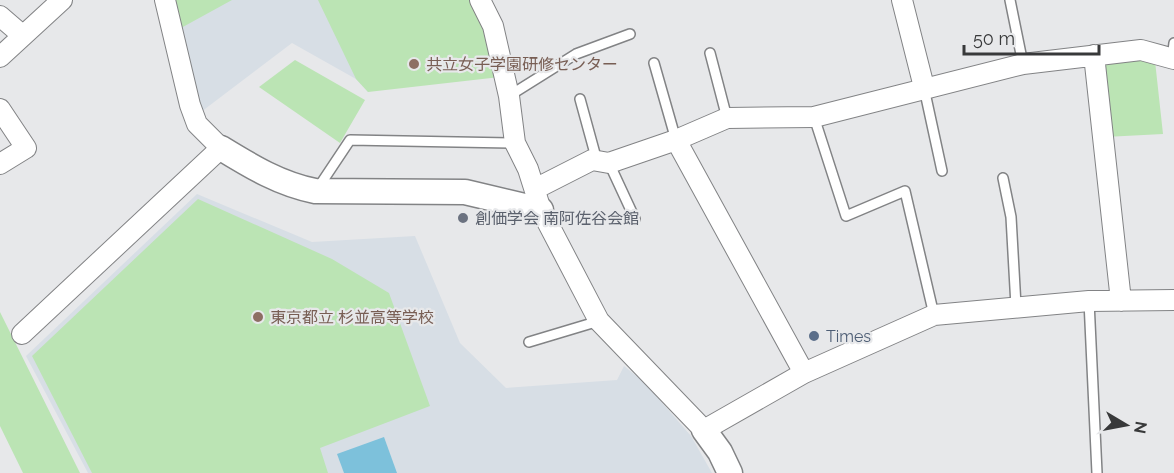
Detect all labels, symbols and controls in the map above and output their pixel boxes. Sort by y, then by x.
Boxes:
scale bar [964,18,1099,56]
text: 50 m [973,28,1015,49]
place label: 共立女子学園研修センター [426,55,618,74]
marker: 共立女子学園研修センター [407,57,421,71]
place label: 創価学会 南阿佐谷会館 [475,209,639,228]
marker: 創価学会 南阿佐谷会館 [456,211,470,225]
place label: 東京都立 杉並高等学校 [270,308,434,327]
marker: 東京都立 杉並高等学校 [251,310,265,324]
place label: Times [826,327,871,346]
marker: Times [807,329,821,343]
north arrow [1096,395,1156,455]
text: N [1130,420,1151,435]

